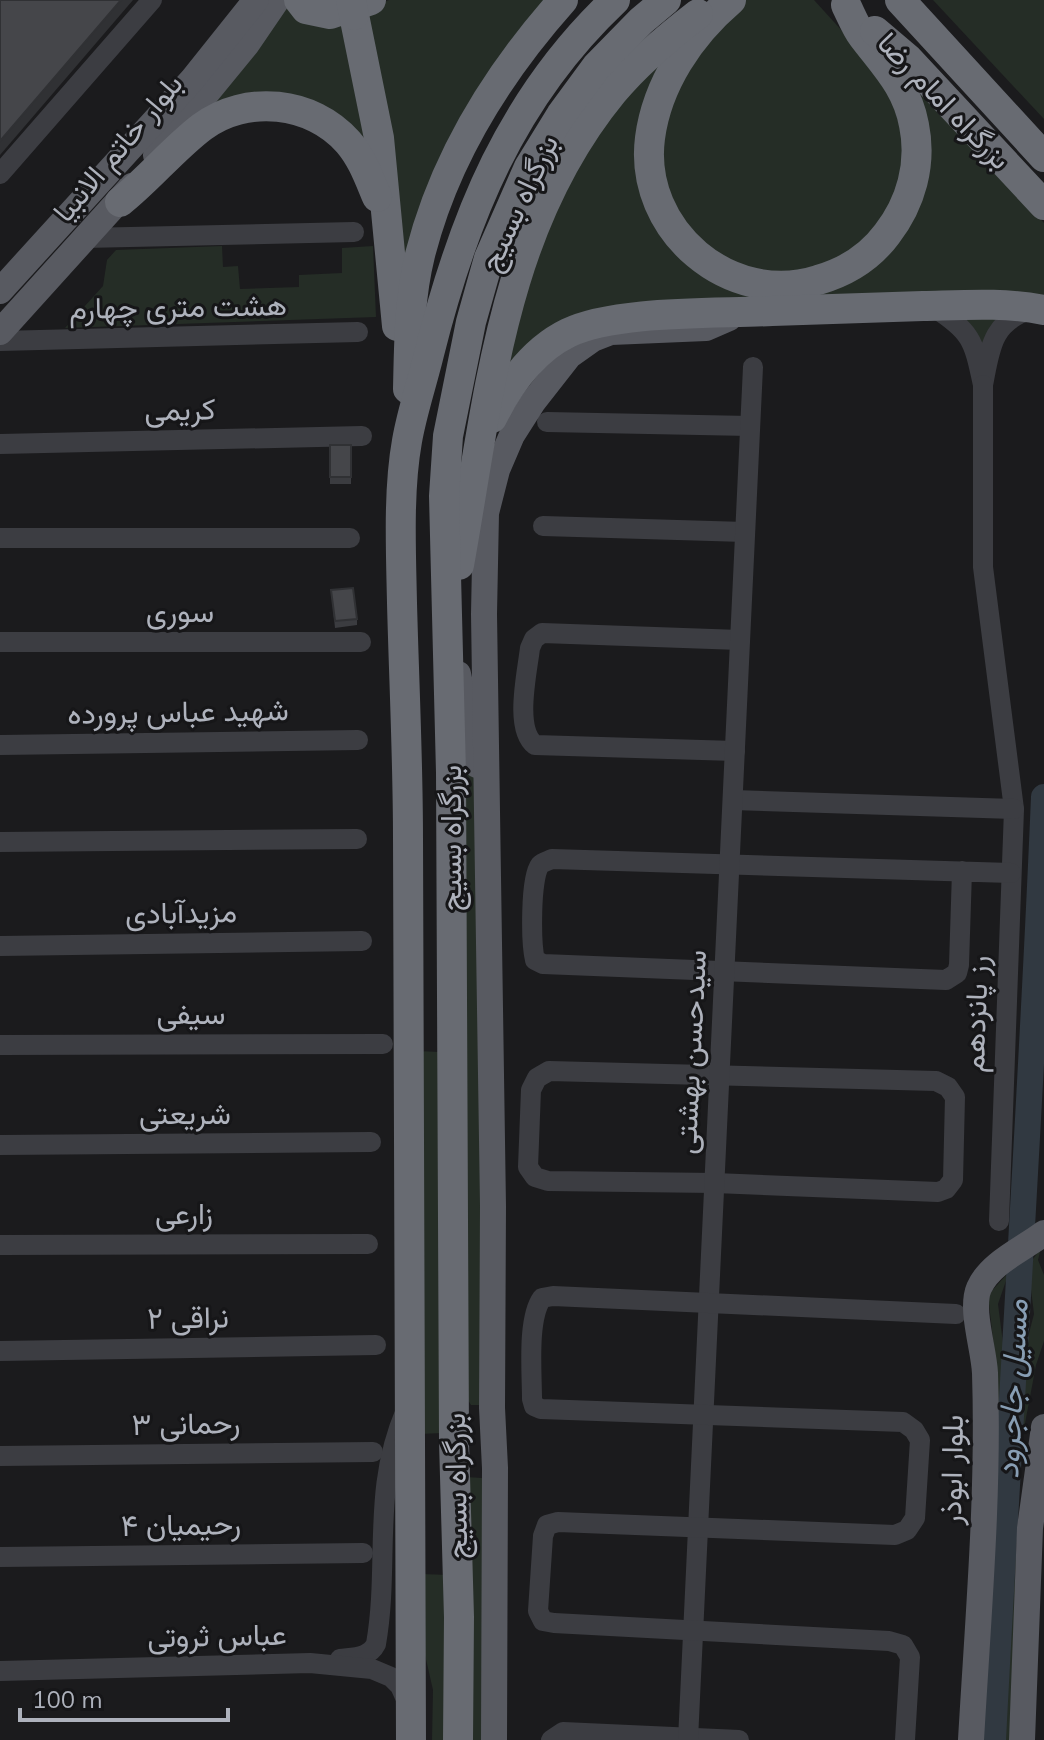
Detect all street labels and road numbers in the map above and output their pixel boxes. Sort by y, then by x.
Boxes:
street label: بزرگراه امام رضا [869,24,1020,178]
street label: بلوار خاتم الانبیا [44,65,191,230]
street label: بزرگراه بسیج [470,128,568,278]
street label: هشت متری چهارم [69,285,287,329]
street label: کریمی [144,389,216,429]
street label: سوری [146,592,214,630]
street label: شهید عباس پرورده [67,690,289,734]
street label: بزرگراه بسیج [431,765,471,911]
street label: مزیدآبادی [125,892,237,932]
street label: سیدحسن بهشتی [666,949,714,1155]
street label: رز پانزدهم [954,955,998,1073]
street label: سیفی [157,994,225,1032]
street label: شریعتی [139,1094,231,1132]
street label: زارعی [155,1194,213,1232]
street label: نراقی ۲ [147,1297,229,1337]
street label: رحمانی ۳ [131,1403,241,1443]
street label: بزرگراه بسیج [435,1412,477,1560]
street label: بلوار ابوذر [931,1414,971,1527]
street label: رحیمیان ۴ [121,1504,241,1544]
street label: عباس ثروتی [147,1615,287,1655]

